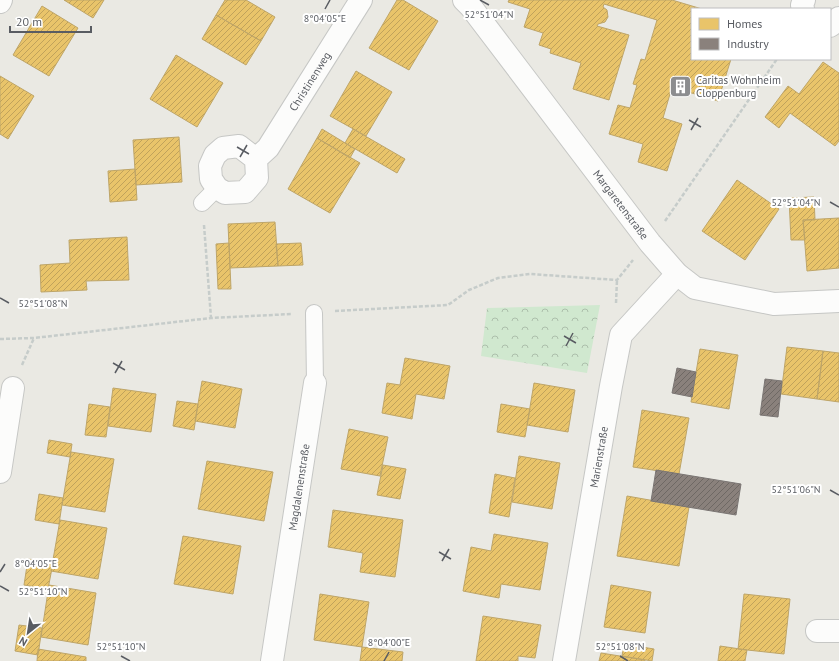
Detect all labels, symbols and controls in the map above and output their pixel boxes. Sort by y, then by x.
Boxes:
scale bar [10,8,91,34]
text: 52°51'04"N [464,8,514,21]
legend [691,8,831,60]
text: 8°04'05"E [304,12,346,25]
text: 20 m [16,14,42,29]
text: Homes [727,16,762,31]
text: Industry [727,36,769,51]
street label: Christinenweg [286,49,334,114]
building icon: Caritas Wohnheim Cloppenburg [667,73,693,99]
place label: Caritas Wohnheim Cloppenburg [696,73,781,100]
street label: Margaretenstraße [590,167,652,243]
text: 52°51'04"N [771,196,821,209]
text: 52°51'08"N [18,297,68,310]
street label: Marienstraße [587,425,611,489]
street label: Magdalenenstraße [285,442,313,531]
text: 52°51'06"N [771,483,821,496]
text: 8°04'05"E [15,557,57,570]
text: 52°51'10"N [18,585,68,598]
north arrow [8,613,48,653]
text: N [16,634,30,650]
text: 8°04'00"E [368,636,410,649]
text: 52°51'10"N [96,640,146,653]
text: 52°51'08"N [595,640,645,653]

